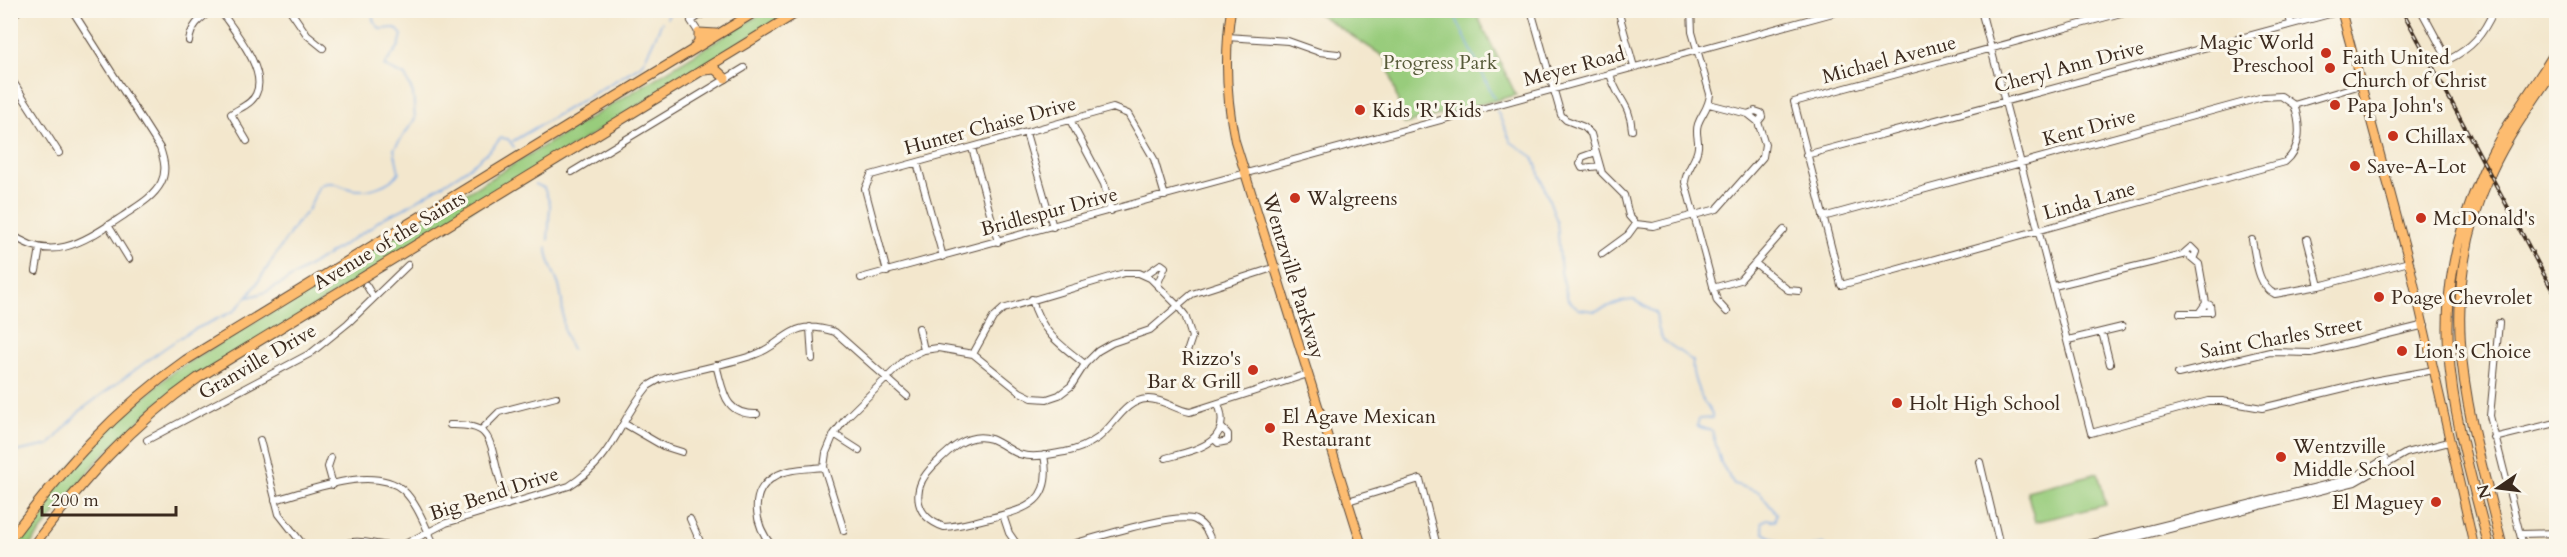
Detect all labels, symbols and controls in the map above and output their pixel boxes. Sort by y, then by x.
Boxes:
street label: Michael Avenue [1819,29,1959,90]
place label: Magic World Preschool [2199,29,2314,79]
street label: Cheryl Ann Drive [1991,33,2147,100]
street label: Meyer Road [1520,40,1628,93]
place label: Faith United Church of Christ [2342,44,2487,94]
marker: Magic World Preschool [2319,46,2333,60]
park label: Progress Park [1383,49,1498,76]
marker: Faith United Church of Christ [2323,61,2337,75]
street label: Hunter Chaise Drive [901,90,1079,161]
place label: Papa John's [2347,92,2443,119]
place label: Kids 'R' Kids [1372,97,1481,124]
marker: Papa John's [2328,98,2342,112]
street label: Kent Drive [2040,102,2139,153]
marker: Kids 'R' Kids [1353,103,1367,117]
place label: Chillax [2405,123,2466,150]
marker: Chillax [2386,129,2400,143]
place label: Save-A-Lot [2367,153,2467,180]
marker: Save-A-Lot [2348,159,2362,173]
street label: Linda Lane [2040,174,2138,227]
street label: Bridlespur Drive [978,180,1121,243]
street label: Avenue of the Saints [308,184,470,297]
place label: Walgreens [1306,185,1398,212]
street label: Wentzville Parkway [1255,189,1332,363]
marker: Walgreens [1288,191,1302,205]
place label: McDonald's [2433,205,2535,232]
marker: McDonald's [2414,211,2428,225]
place label: Poage Chevrolet [2391,284,2533,311]
marker: Poage Chevrolet [2372,290,2386,304]
street label: Saint Charles Street [2198,310,2365,365]
street label: Granville Drive [193,317,321,406]
place label: Lion's Choice [2414,338,2531,365]
marker: Lion's Choice [2395,344,2409,358]
place label: Rizzo's Bar & Grill [1147,345,1241,395]
marker: Rizzo's Bar & Grill [1246,363,1260,377]
place label: Holt High School [1909,390,2060,417]
marker: Holt High School [1890,396,1904,410]
place label: El Agave Mexican Restaurant [1282,403,1437,453]
marker: El Agave Mexican Restaurant [1263,421,1277,435]
place label: Wentzville Middle School [2292,433,2415,483]
marker: Wentzville Middle School [2274,450,2288,464]
north arrow [2468,458,2528,518]
street label: Big Bend Drive [426,460,562,527]
scale bar [42,479,176,517]
text: N [2472,482,2497,501]
text: 200 m [51,488,99,513]
place label: El Maguey [2332,489,2424,516]
marker: El Maguey [2429,495,2443,509]

